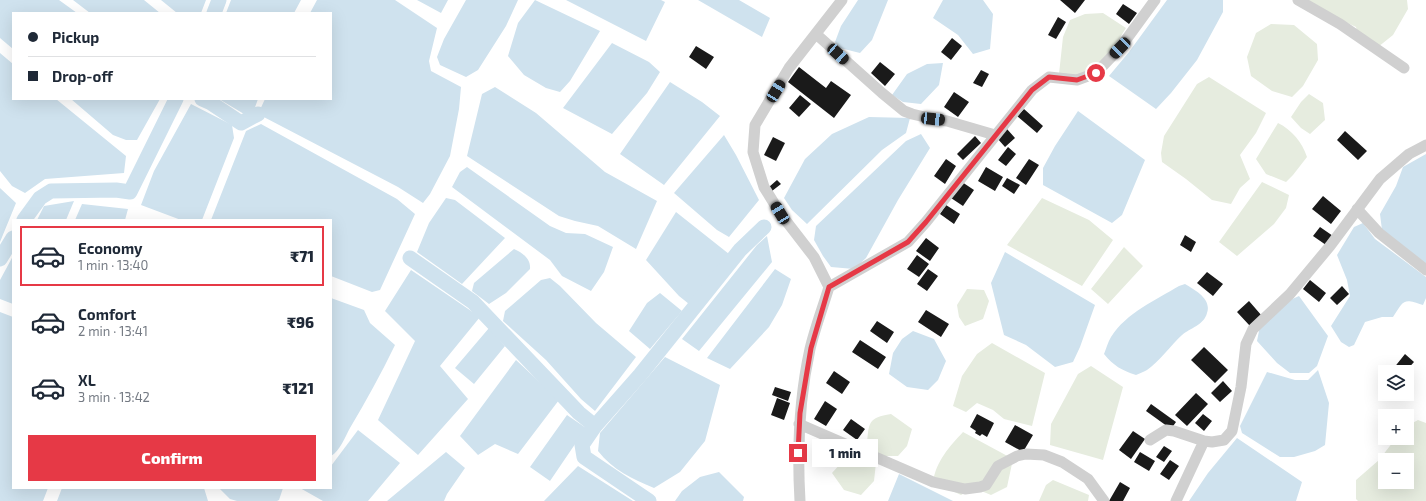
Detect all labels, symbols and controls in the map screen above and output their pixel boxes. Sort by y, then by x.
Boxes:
text: Pickup [52,28,99,46]
car [1107,35,1133,61]
car [825,42,851,66]
route start [1087,64,1105,82]
text: Drop-off [52,67,113,85]
car [765,78,787,104]
car [920,112,946,126]
car [769,200,791,226]
icon: car [30,238,66,274]
text: Economy [78,239,143,257]
text: ₹71 [290,247,314,265]
text: 1 min · 13:40 [78,257,148,273]
icon: car [30,304,66,340]
text: Comfort [78,305,136,323]
text: ₹96 [287,313,314,331]
text: 2 min · 13:41 [78,323,148,339]
map controls [1378,365,1414,489]
button: layers [1378,365,1414,401]
icon: car [30,370,66,406]
text: XL [78,371,96,389]
text: ₹121 [283,379,314,397]
text: 3 min · 13:42 [78,389,150,405]
button: + [1378,409,1414,445]
button: Confirm [28,435,316,481]
callout: 1 min [812,439,878,467]
route end [789,444,807,462]
text: 1 min [829,445,861,461]
button: − [1378,453,1414,489]

